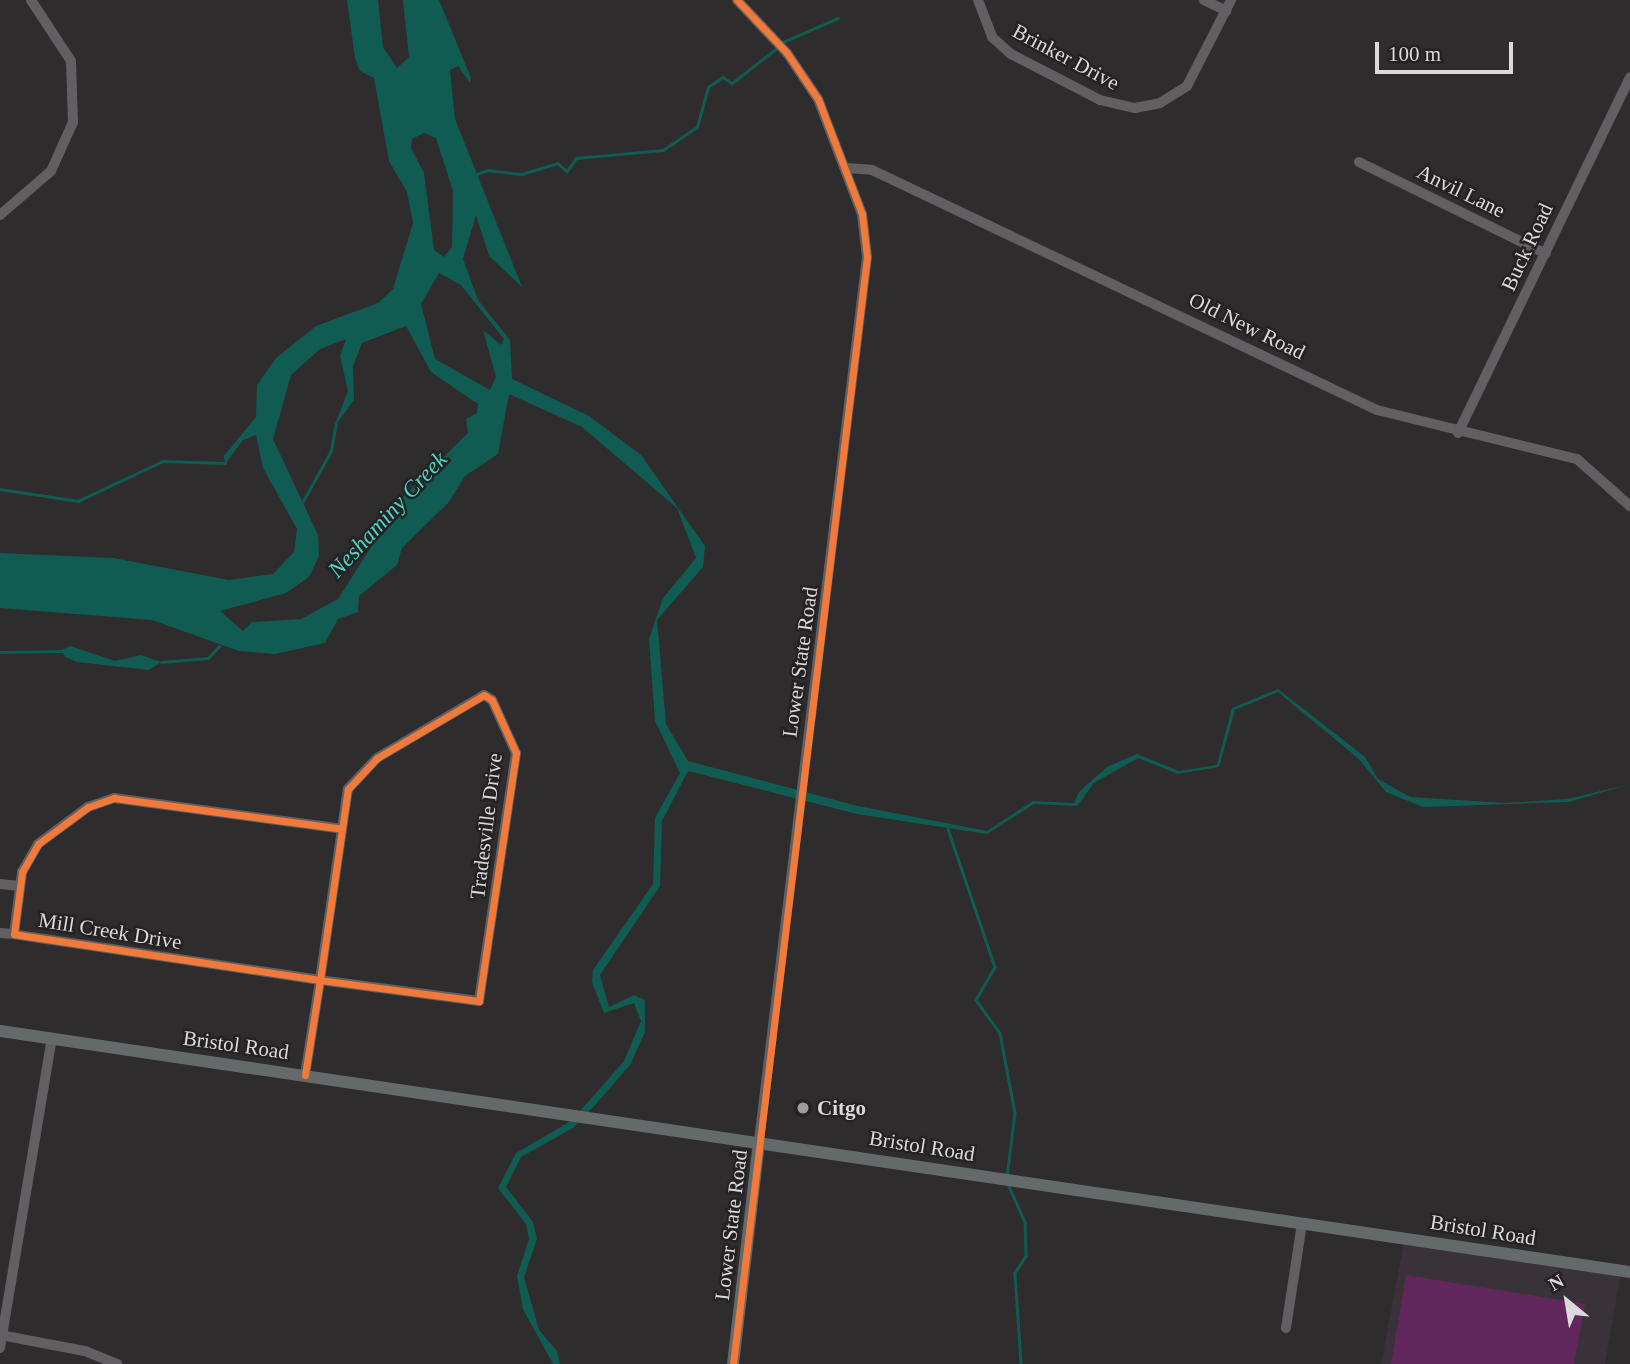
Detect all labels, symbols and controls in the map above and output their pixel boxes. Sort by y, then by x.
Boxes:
street label: Brinker Drive [1008,18,1124,96]
scale bar [1378,28,1516,72]
text: 100 m [1388,42,1441,66]
street label: Anvil Lane [1413,159,1509,223]
street label: Buck Road [1496,199,1558,295]
street label: Old New Road [1185,287,1309,365]
water label: Neshaminy Creek [323,446,453,584]
street label: Lower State Road [777,585,823,739]
street label: Tradesville Drive [465,752,507,900]
street label: Mill Creek Drive [37,907,183,955]
street label: Bristol Road [181,1025,291,1065]
place label: Citgo [817,1095,866,1121]
marker: Citgo [795,1100,811,1116]
street label: Bristol Road [867,1125,977,1167]
street label: Lower State Road [709,1148,753,1302]
street label: Bristol Road [1428,1209,1538,1251]
north arrow [1532,1266,1602,1336]
text: N [1545,1270,1567,1295]

